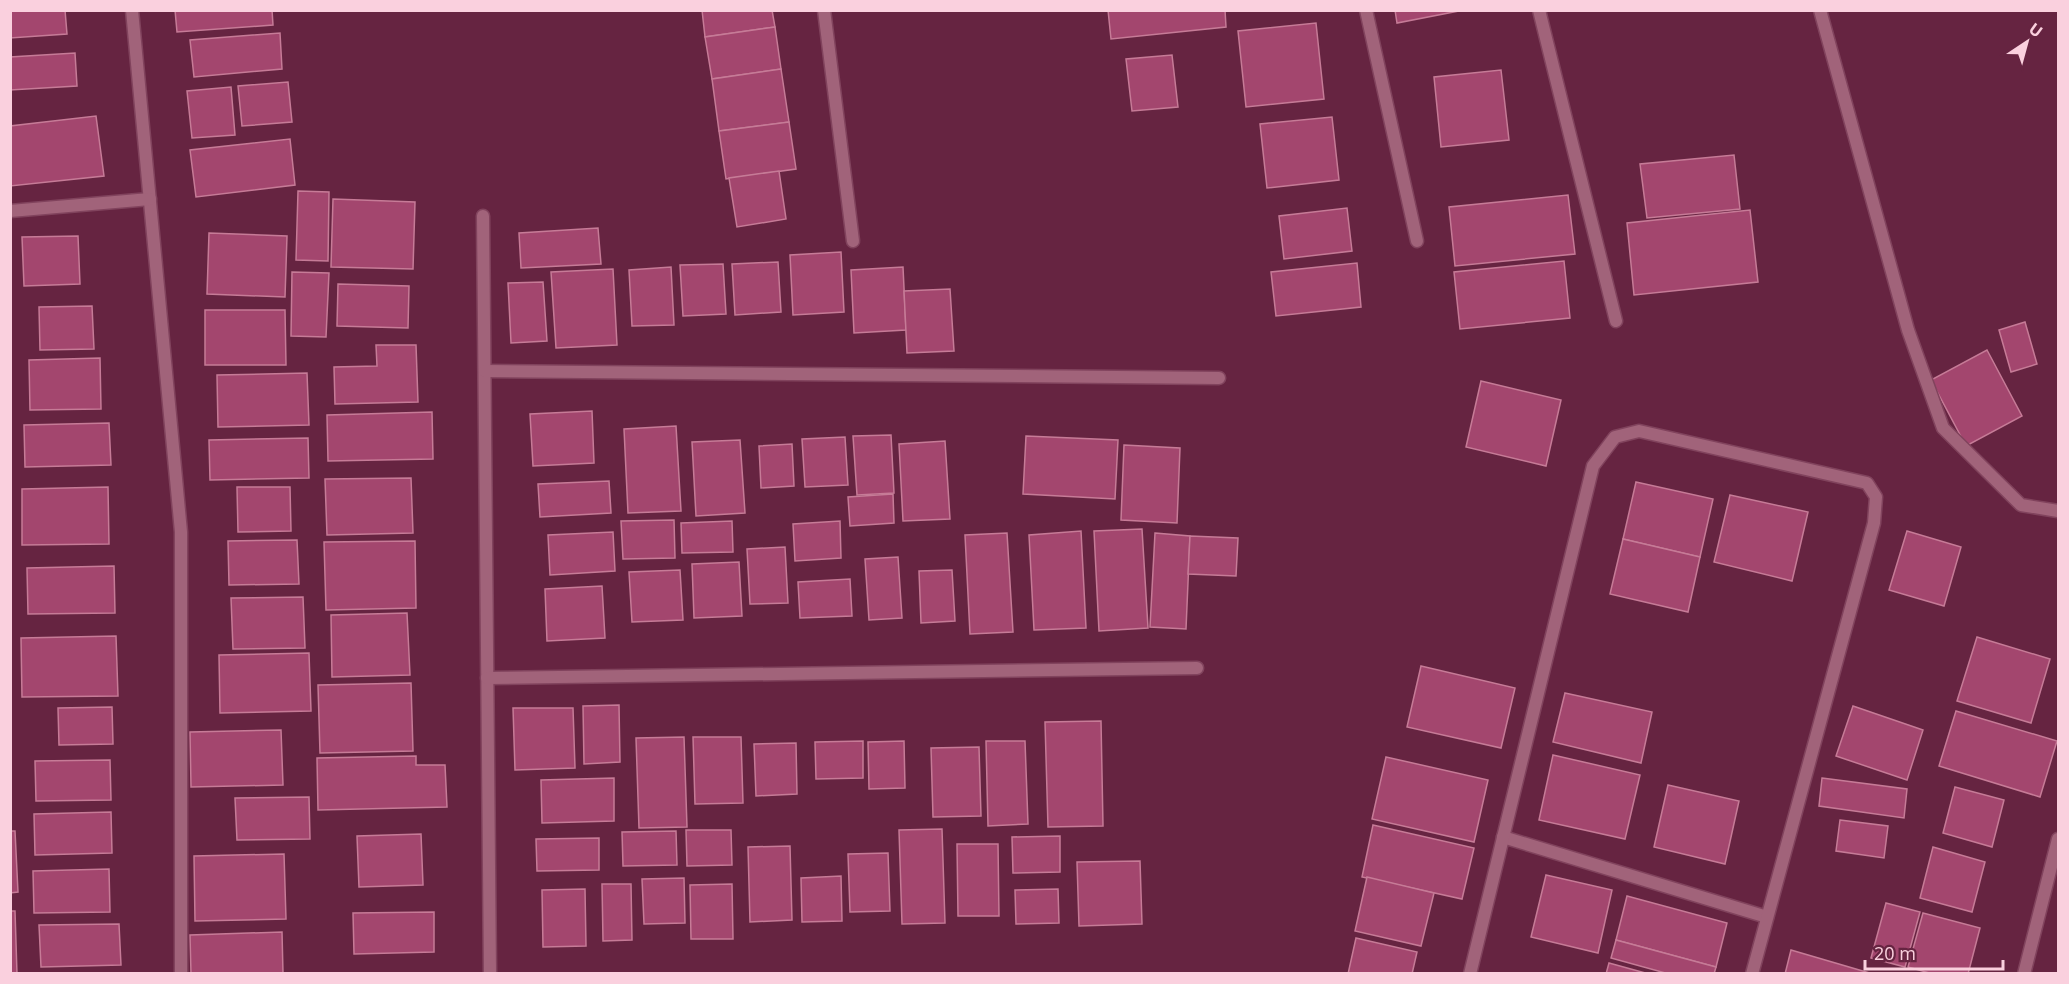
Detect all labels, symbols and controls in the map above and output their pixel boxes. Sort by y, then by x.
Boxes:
north arrow [1997,12,2057,72]
text: U [2024,17,2047,42]
scale bar [1865,933,2003,971]
text: 20 m [1874,941,1916,965]

